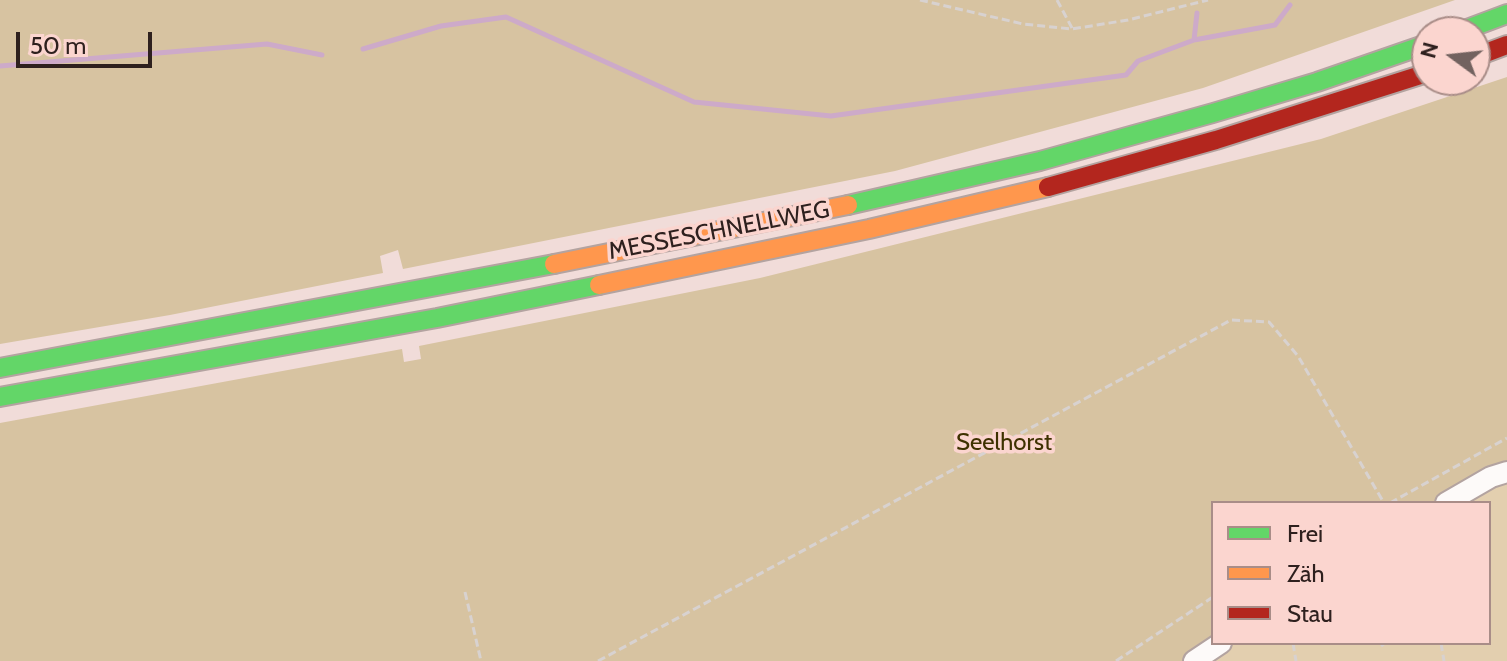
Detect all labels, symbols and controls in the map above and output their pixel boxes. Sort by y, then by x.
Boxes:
scale bar [20,16,156,66]
north arrow [1411,16,1491,96]
text: 50 m [30,31,86,60]
text: N [1414,39,1444,61]
street label: MESSESCHNELLWEG [606,195,832,267]
park label: Seelhorst [956,429,1052,457]
legend [1211,501,1491,645]
text: Frei [1287,519,1323,548]
text: Zäh [1287,559,1324,588]
text: Stau [1287,599,1333,628]

